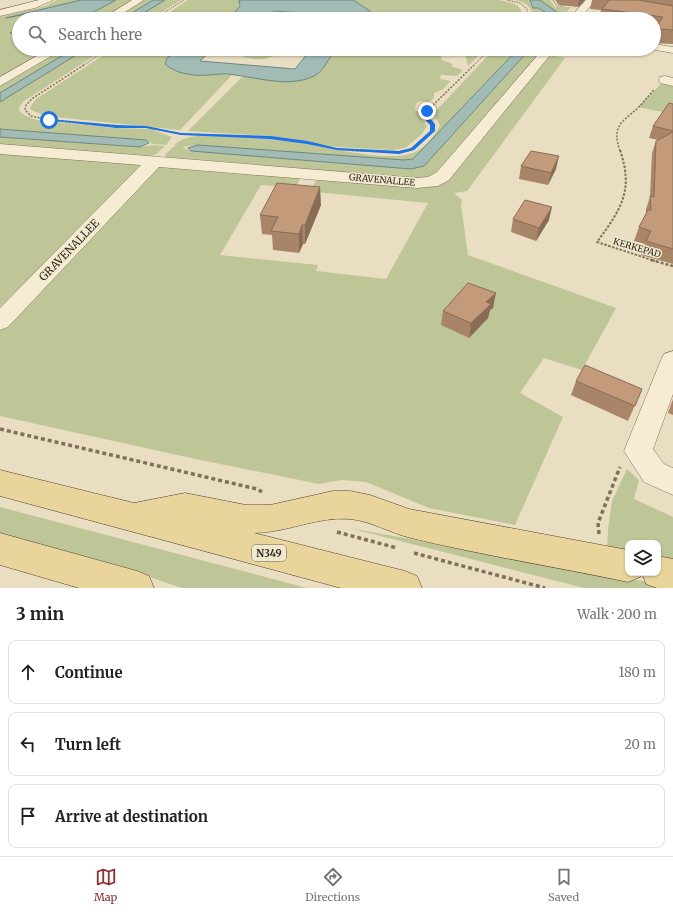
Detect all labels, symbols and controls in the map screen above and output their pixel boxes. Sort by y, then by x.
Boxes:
search box [12,12,661,56]
icon: search [26,23,48,45]
text: Search here [58,25,142,44]
route end [418,102,436,120]
route start [40,111,58,129]
street label: GRAVENALLEE [349,171,416,188]
street label: GRAVENALLEE [36,216,102,284]
street label: KERKEPAD [612,235,662,260]
map controls [625,540,661,576]
button: layers [625,540,661,576]
road number: N349 [252,545,286,561]
text: 3 min [16,603,64,625]
text: Walk · 200 m [577,606,657,623]
icon: ahead [17,661,39,683]
text: Continue [55,663,123,682]
text: 180 m [618,664,656,681]
icon: left [17,733,39,755]
text: Turn left [55,735,121,754]
text: 20 m [624,736,656,753]
icon: arrive [17,805,39,827]
text: Arrive at destination [55,807,208,826]
tab: Map [94,866,117,904]
tab: Directions [305,866,360,904]
tab: Saved [548,866,579,904]

